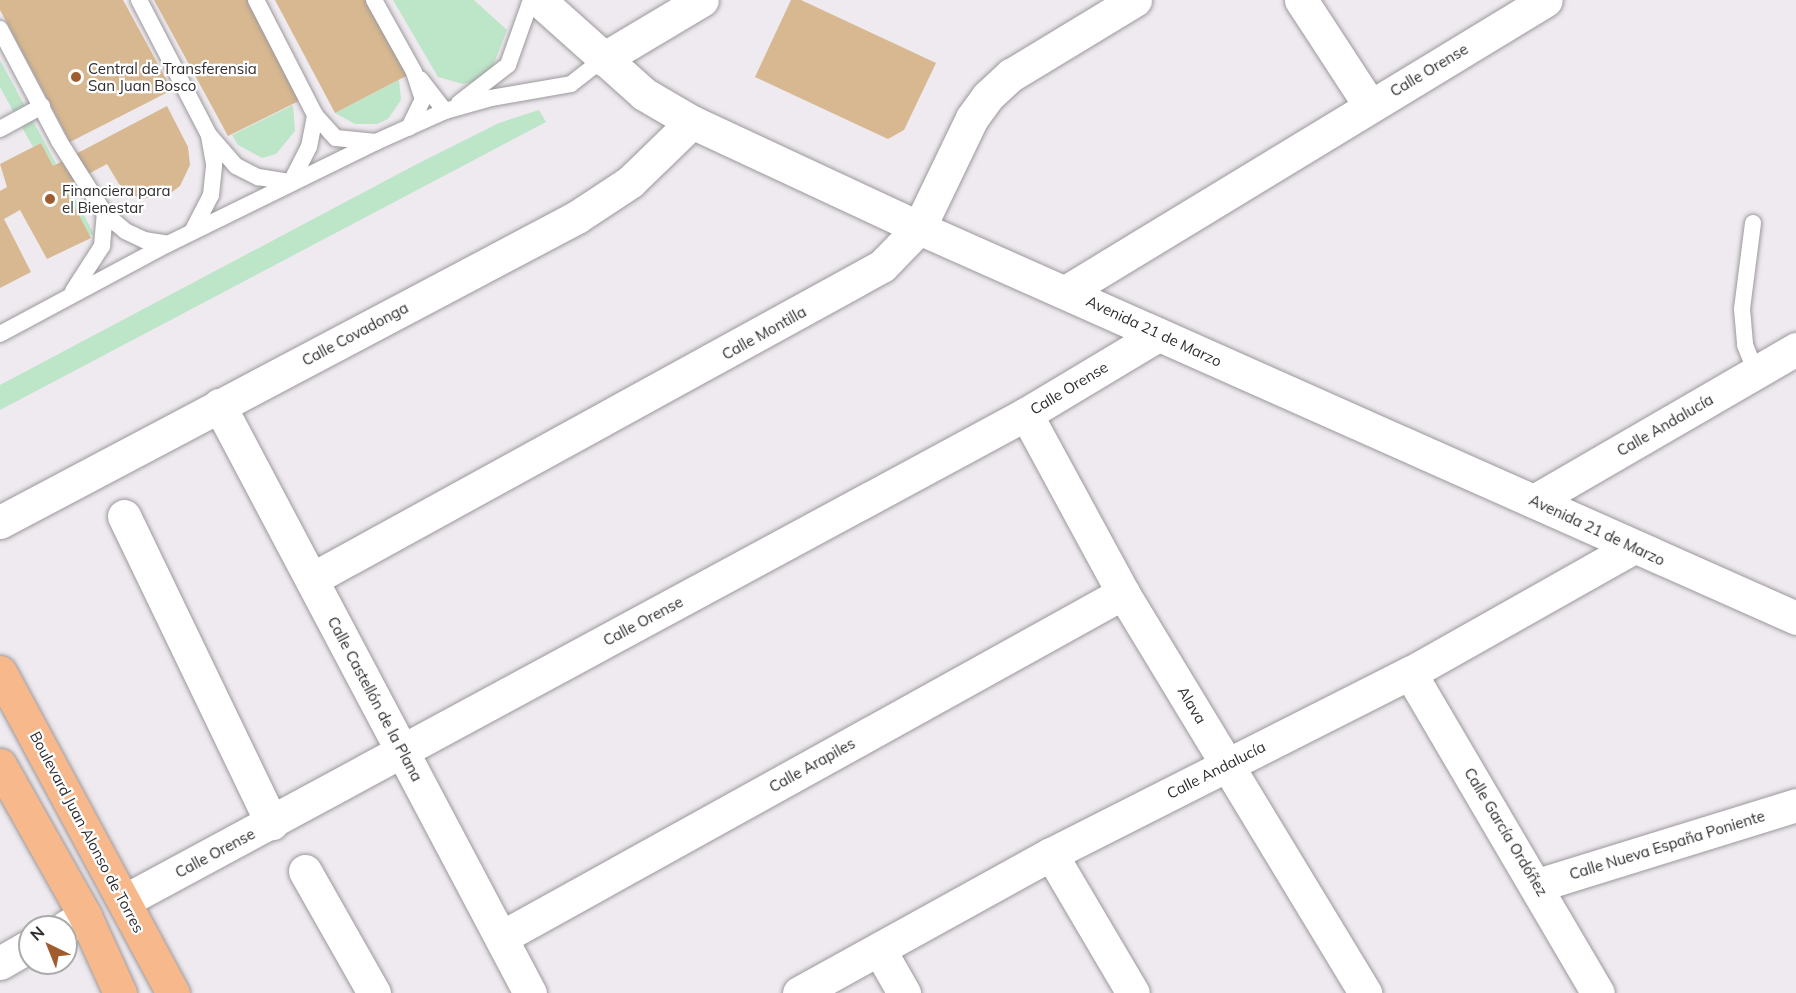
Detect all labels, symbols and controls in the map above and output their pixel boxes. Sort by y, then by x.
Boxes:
street label: Calle Orense [1387,40,1471,100]
place label: Central de Transferensia San Juan Bosco [88,59,257,94]
marker: Central de Transferensia San Juan Bosco [69,70,83,84]
place label: Financiera para el Bienestar [62,181,170,216]
marker: Financiera para el Bienestar [43,192,57,206]
street label: Avenida 21 de Marzo [1083,292,1225,370]
street label: Calle Covadonga [299,298,411,370]
street label: Calle Montilla [719,302,809,364]
street label: Calle Orense [1027,358,1111,418]
street label: Calle Andalucía [1614,390,1716,460]
street label: Avenida 21 de Marzo [1526,491,1668,569]
street label: Calle Orense [600,592,686,650]
street label: Calle Castellón de la Plana [324,614,426,784]
street label: Alava [1174,683,1210,727]
street label: Boulevard Juan Alonso de Torres [26,728,148,936]
street label: Calle Arapiles [766,734,858,796]
street label: Calle Andalucía [1164,737,1268,803]
street label: Calle García Ordóñez [1461,765,1551,899]
street label: Calle Nueva España Poniente [1567,807,1767,883]
street label: Calle Orense [172,824,258,882]
north arrow [18,915,78,975]
text: N [26,922,48,945]

